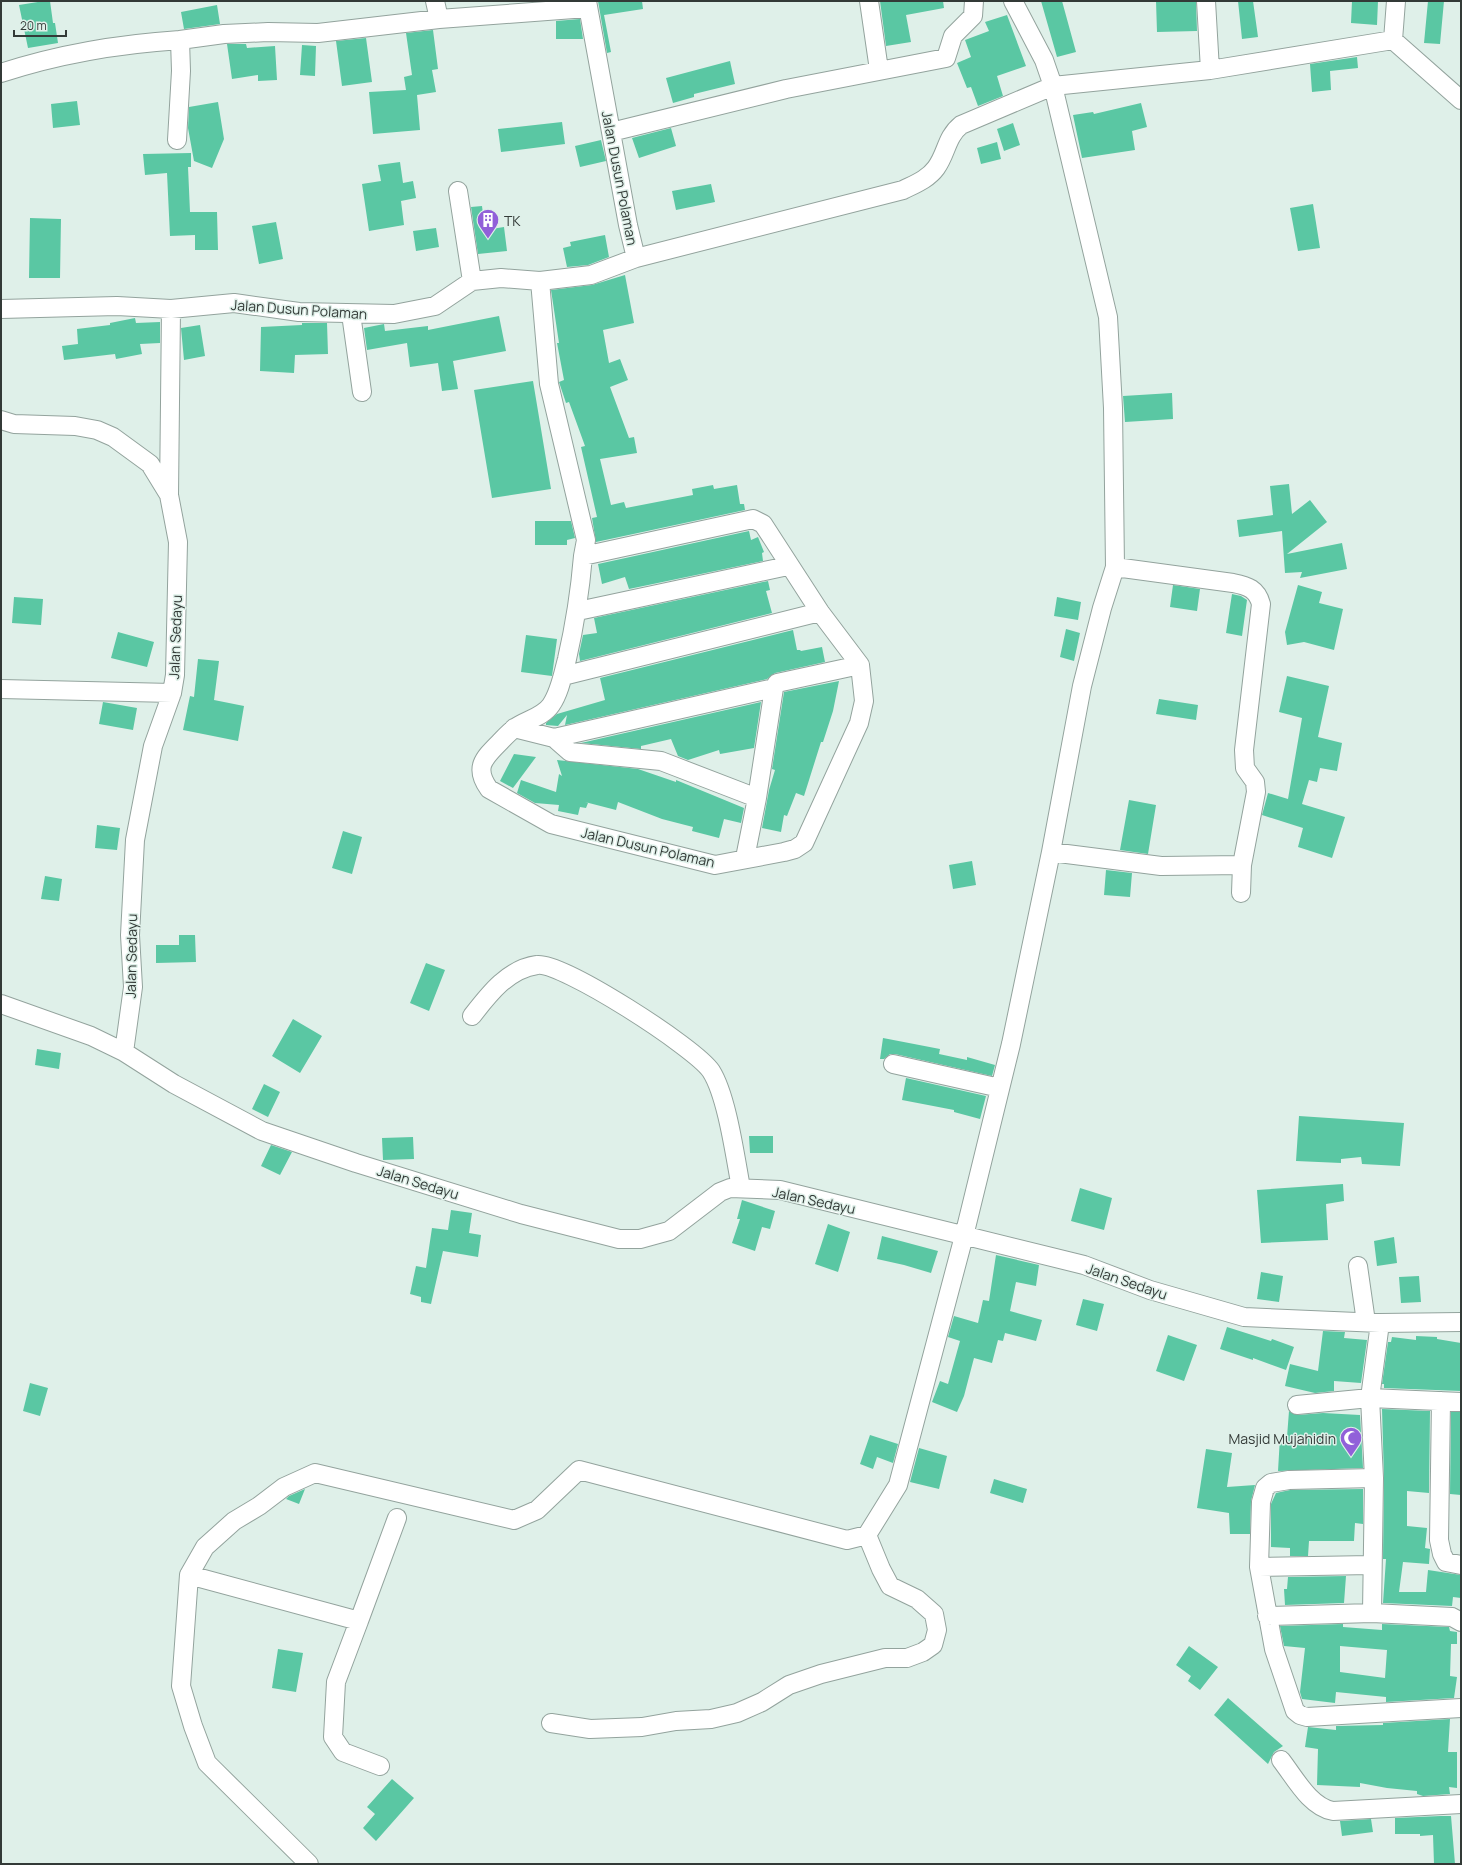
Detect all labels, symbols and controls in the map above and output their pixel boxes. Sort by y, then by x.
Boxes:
scale bar [14,12,66,38]
text: 20 m [20,17,47,34]
street label: Jalan Dusun Polaman [598,109,642,247]
building icon: TK [475,207,501,240]
place label: TK [504,211,521,230]
street label: Jalan Dusun Polaman [230,295,368,323]
street label: Jalan Sedayu [164,594,186,680]
street label: Jalan Dusun Polaman [579,822,717,872]
street label: Jalan Sedayu [121,914,141,998]
street label: Jalan Sedayu [375,1161,461,1203]
street label: Jalan Sedayu [771,1182,857,1218]
street label: Jalan Sedayu [1084,1258,1170,1304]
mosque icon: Masjid Mujahidin [1338,1425,1364,1458]
place label: Masjid Mujahidin [1228,1429,1336,1448]

